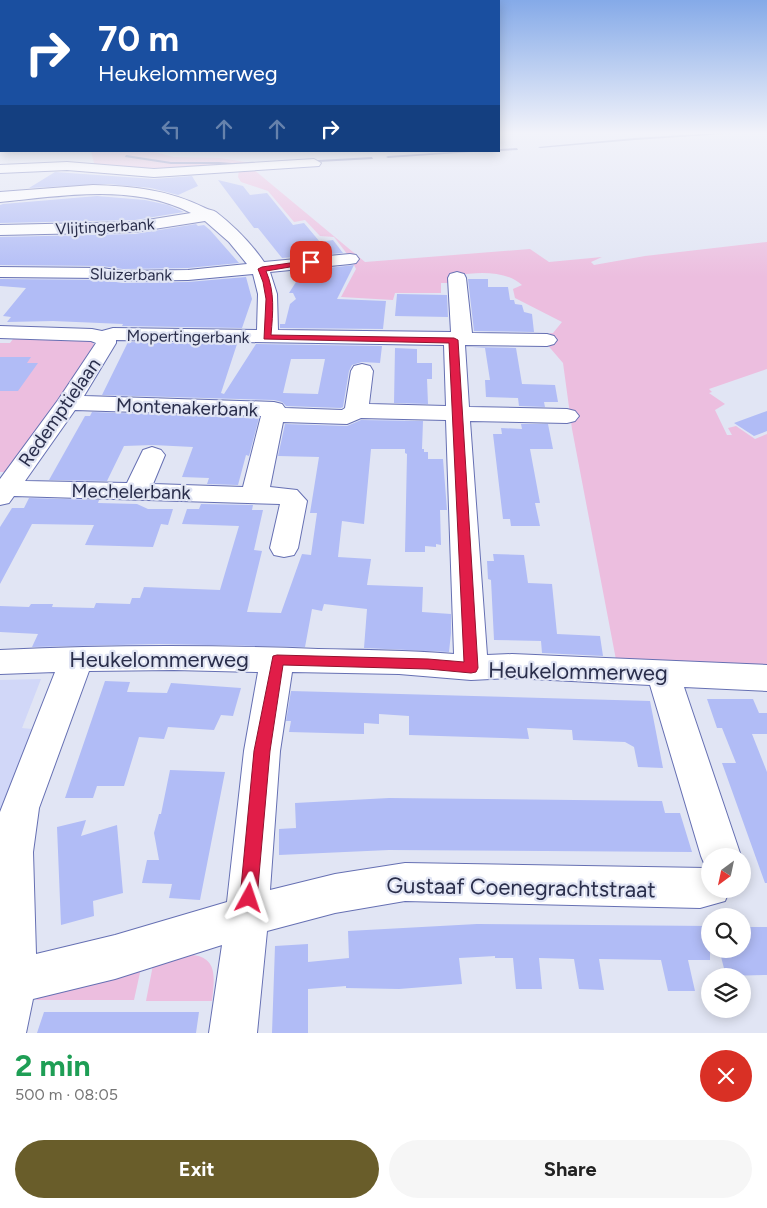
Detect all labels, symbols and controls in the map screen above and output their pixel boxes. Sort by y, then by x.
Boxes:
text: 70 m [98,18,179,60]
icon: right [15,20,80,85]
text: Heukelommerweg [98,60,278,87]
icon: left [157,115,185,143]
icon: ahead [210,115,238,143]
icon: ahead [263,115,291,143]
icon: right [316,115,344,143]
street label: Vlijtingerbank [55,214,155,239]
pin [290,241,332,283]
icon: arrive [297,248,325,276]
street label: Sluizerbank [90,264,172,285]
street label: Mopertingerbank [126,326,250,347]
street label: Redemptielaan [13,354,105,471]
street label: Montenakerbank [116,394,259,421]
street label: Mechelerbank [71,479,192,504]
street label: Heukelommerweg [69,646,249,673]
street label: Heukelommerweg [488,656,668,687]
north arrow [701,848,751,898]
map controls [701,848,751,1018]
position arrow [222,871,274,923]
street label: Gustaaf Coenegrachtstraat [386,872,656,903]
button: search [701,908,751,958]
button: layers [701,968,751,1018]
text: 2 min [15,1047,91,1084]
button: close [700,1050,752,1102]
text: 500 m · 08:05 [15,1085,118,1104]
button: Exit [15,1140,379,1198]
button: Share [389,1140,752,1198]

